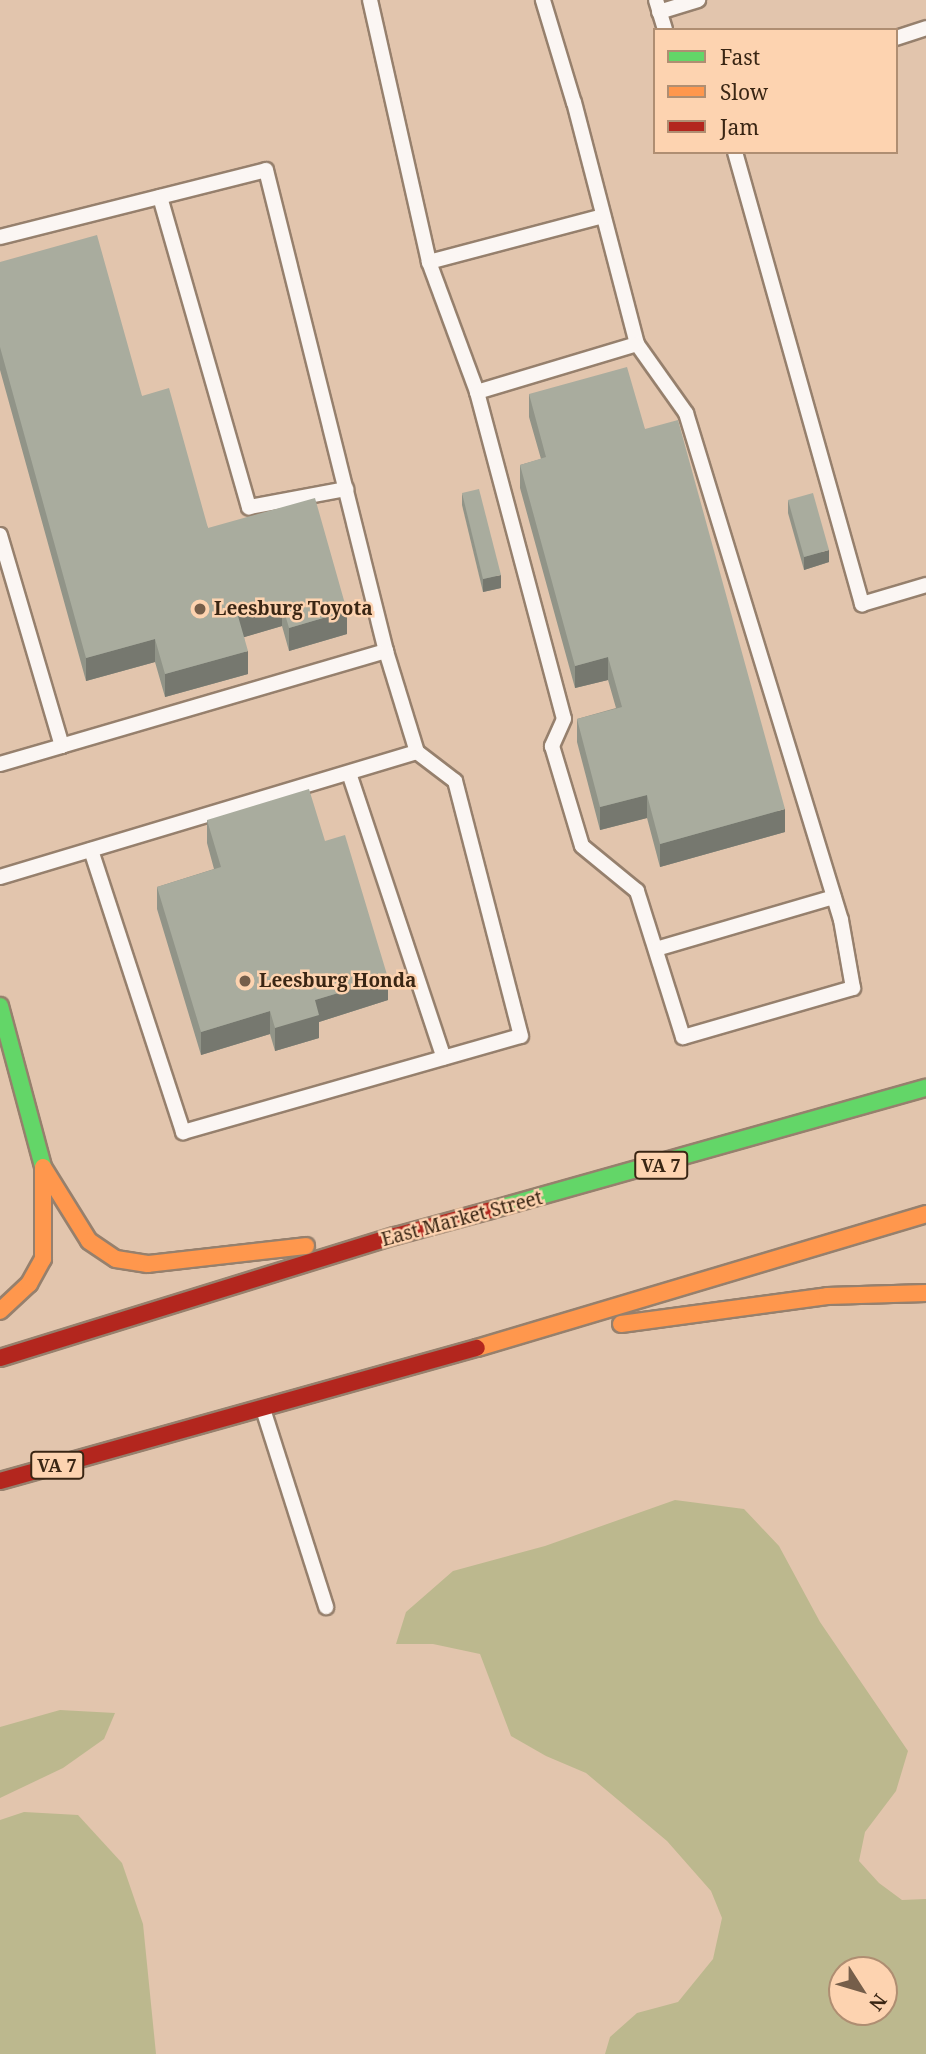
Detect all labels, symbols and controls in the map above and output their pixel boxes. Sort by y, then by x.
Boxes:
legend [653,28,898,154]
text: Fast [720,43,760,71]
text: Slow [720,78,768,106]
text: Jam [720,113,759,141]
place label: Leesburg Toyota [214,598,373,620]
marker: Leesburg Toyota [192,601,208,617]
place label: Leesburg Honda [259,970,416,992]
marker: Leesburg Honda [237,973,253,989]
road number: VA 7 [633,1150,689,1180]
street label: East Market Street [379,1187,545,1251]
road number: VA 7 [29,1450,85,1480]
north arrow [828,1956,898,2026]
text: N [863,1989,893,2016]

